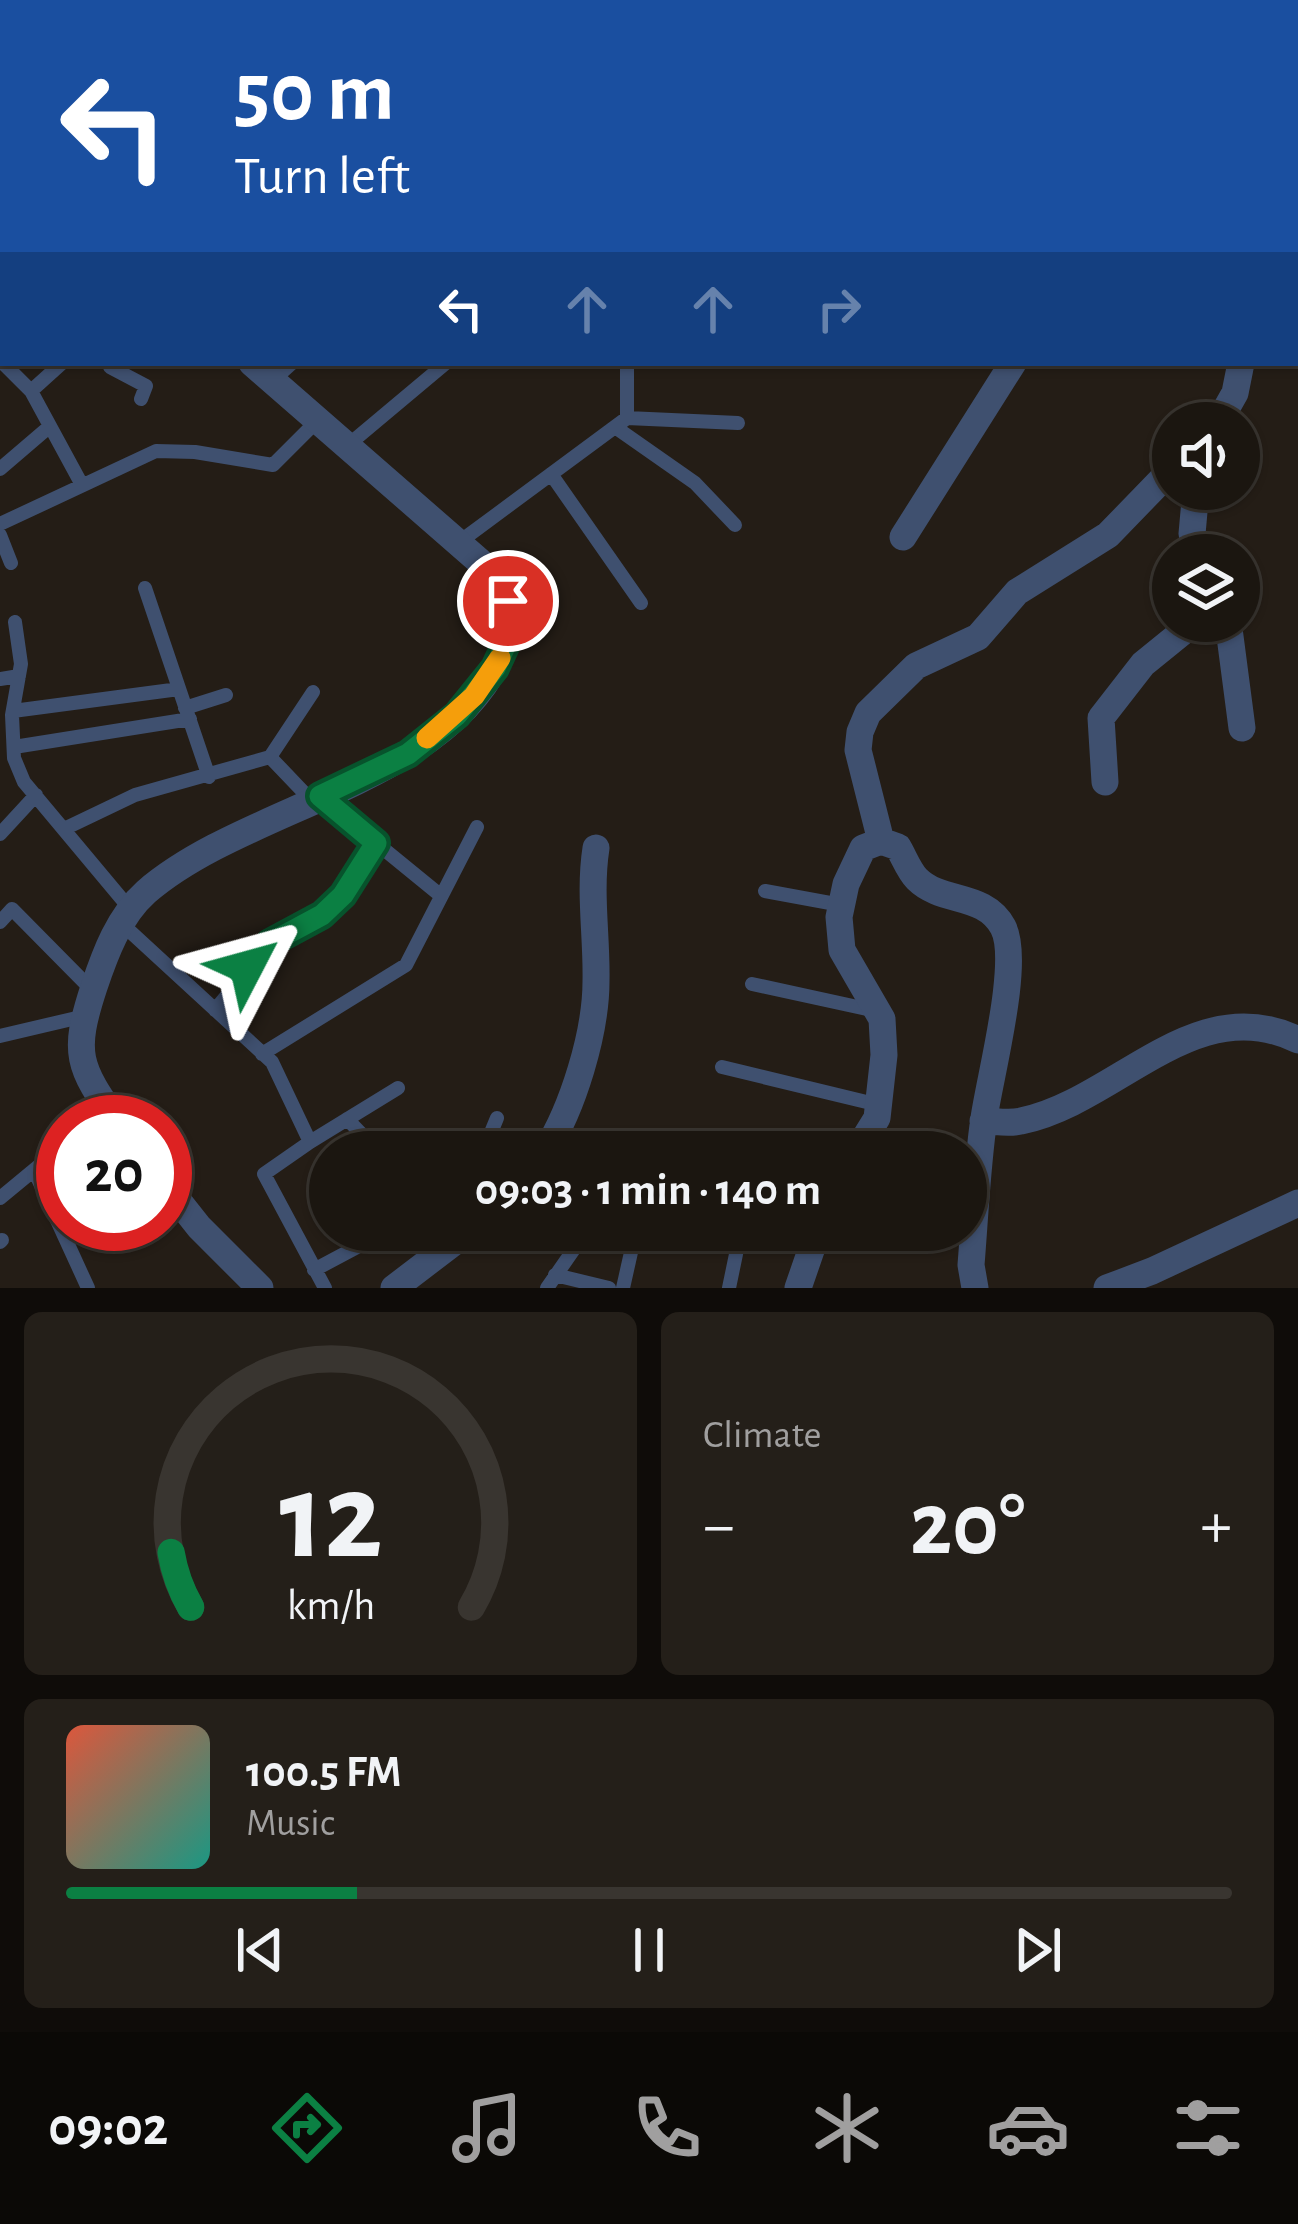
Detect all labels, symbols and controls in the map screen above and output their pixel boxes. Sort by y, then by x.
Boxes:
icon: left [36,48,192,204]
text: 50 m [234,52,395,136]
text: Turn left [234,150,410,204]
icon: left [428,276,494,342]
icon: ahead [554,276,620,342]
icon: ahead [680,276,746,342]
icon: right [806,276,872,342]
map controls [1152,402,1260,642]
button: sound [1152,402,1260,510]
button: layers [1152,534,1260,642]
pin [457,550,559,652]
icon: arrive [475,568,541,634]
position arrow [184,904,310,1030]
speed limit sign: 20 [36,1095,192,1251]
text: 09:03 · 1 min · 140 m [475,1168,821,1213]
text: Climate [703,1416,821,1455]
text: 12 [279,1456,382,1581]
text: 20° [910,1481,1025,1571]
text: − [703,1493,735,1559]
text: + [1200,1493,1232,1559]
text: km/h [286,1584,375,1627]
text: 100.5 FM [246,1750,402,1795]
text: Music [246,1804,335,1843]
icon: previous [227,1917,293,1983]
icon: pause [616,1917,682,1983]
icon: next [1005,1917,1071,1983]
icon: directions [265,2086,349,2170]
icon: music [445,2086,529,2170]
icon: phone [625,2086,709,2170]
icon: climate [805,2086,889,2170]
icon: car [986,2086,1070,2170]
icon: filters [1166,2086,1250,2170]
text: 09:02 [48,2101,168,2155]

